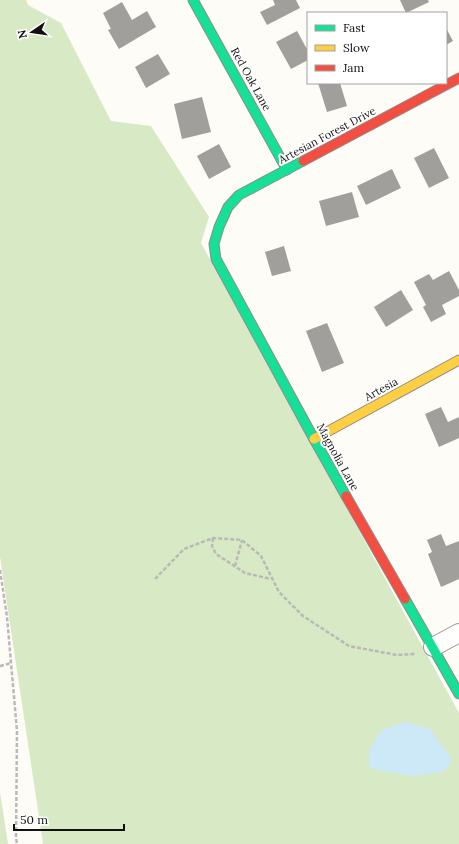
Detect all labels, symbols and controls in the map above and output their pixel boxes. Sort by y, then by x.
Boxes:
north arrow [12,12,52,52]
legend [307,12,447,84]
text: Fast [343,20,366,35]
text: N [14,28,30,40]
text: Slow [343,40,370,55]
street label: Red Oak Lane [228,45,274,113]
text: Jam [342,60,364,75]
street label: Artesian Forest Drive [275,103,378,167]
street label: Artesia [361,374,400,404]
street label: Magnolia Lane [314,421,362,493]
scale bar [14,806,124,832]
text: 50 m [20,812,48,827]

